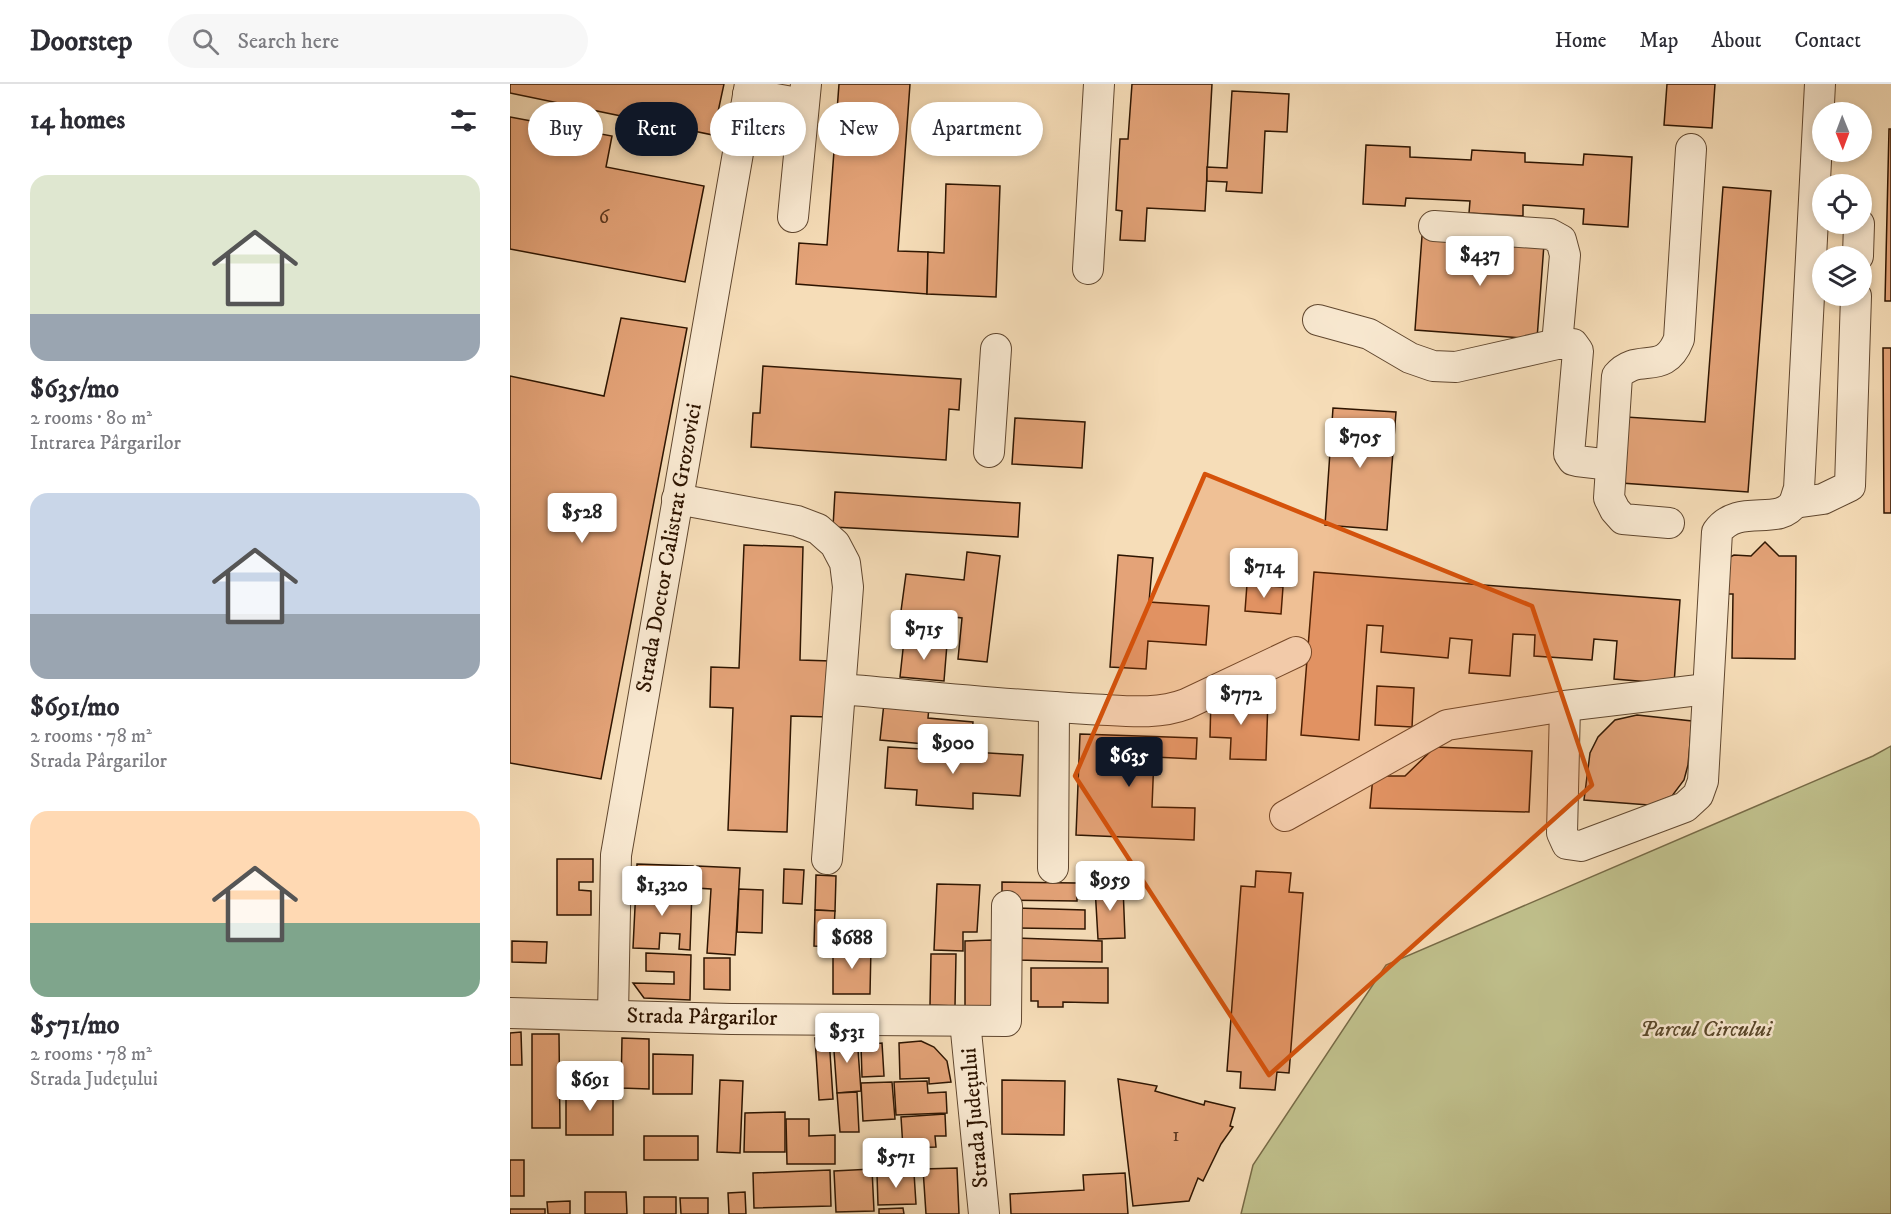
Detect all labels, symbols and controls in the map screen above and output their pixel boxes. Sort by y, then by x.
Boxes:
search box [168,14,588,68]
text: Doorstep [30,24,132,59]
icon: search [189,25,222,58]
text: Search here [237,28,339,55]
text: Home [1555,28,1607,54]
text: Map [1640,28,1678,54]
text: About [1711,28,1762,54]
text: Contact [1795,28,1861,54]
chip: Buy [528,102,603,156]
chip: Rent [615,102,698,156]
chip: Filters [710,102,806,156]
chip: New [818,102,899,156]
chip: Apartment [911,102,1043,156]
north arrow [1812,102,1872,162]
map controls [1812,102,1872,306]
text: 14 homes [30,104,125,137]
icon: filters [447,104,480,137]
button: locate [1812,174,1872,234]
house number: 6 [599,205,610,230]
icon: home [201,214,309,322]
pin: $437 [1444,236,1516,287]
text: $437 [1460,243,1500,268]
button: layers [1812,246,1872,306]
text: $635/mo [30,373,119,406]
street label: Strada Doctor Calistrat Grozovici [630,401,708,695]
text: 2 rooms · 80 m² [30,406,152,431]
pin: $705 [1324,418,1396,469]
text: $705 [1339,425,1381,450]
text: Intrarea Pârgarilor [30,431,181,456]
pin: $528 [546,493,618,544]
text: $528 [562,500,602,525]
icon: home [201,532,309,640]
pin: $714 [1228,548,1300,599]
text: $714 [1244,555,1284,580]
pin: $715 [888,610,960,661]
text: $715 [905,617,943,642]
pin: $772 [1205,675,1277,726]
text: $772 [1220,682,1262,707]
text: $691/mo [30,691,119,724]
text: 2 rooms · 78 m² [30,724,152,749]
pin: $900 [917,724,989,775]
text: $900 [932,731,974,756]
pin: $635 [1093,737,1165,788]
text: $635 [1110,744,1148,769]
text: Strada Pârgarilor [30,749,167,774]
icon: home [201,850,309,958]
pin: $959 [1074,861,1146,912]
pin: $1,320 [613,866,711,917]
text: $959 [1090,868,1130,893]
text: $1,320 [636,873,688,898]
pin: $688 [816,919,888,970]
text: $688 [831,926,873,951]
street label: Strada Pârgarilor [626,1002,778,1032]
text: $571/mo [30,1009,120,1042]
pin: $531 [811,1013,883,1064]
park label: Parcul Circului [1640,1016,1773,1043]
text: $531 [829,1020,865,1045]
text: 2 rooms · 78 m² [30,1042,152,1067]
street label: Strada Județului [955,1047,995,1189]
pin: $691 [554,1061,626,1112]
text: Strada Județului [30,1067,158,1092]
text: $691 [571,1068,609,1093]
house number: 1 [1172,1123,1180,1148]
pin: $571 [860,1138,932,1189]
text: $571 [877,1145,915,1170]

